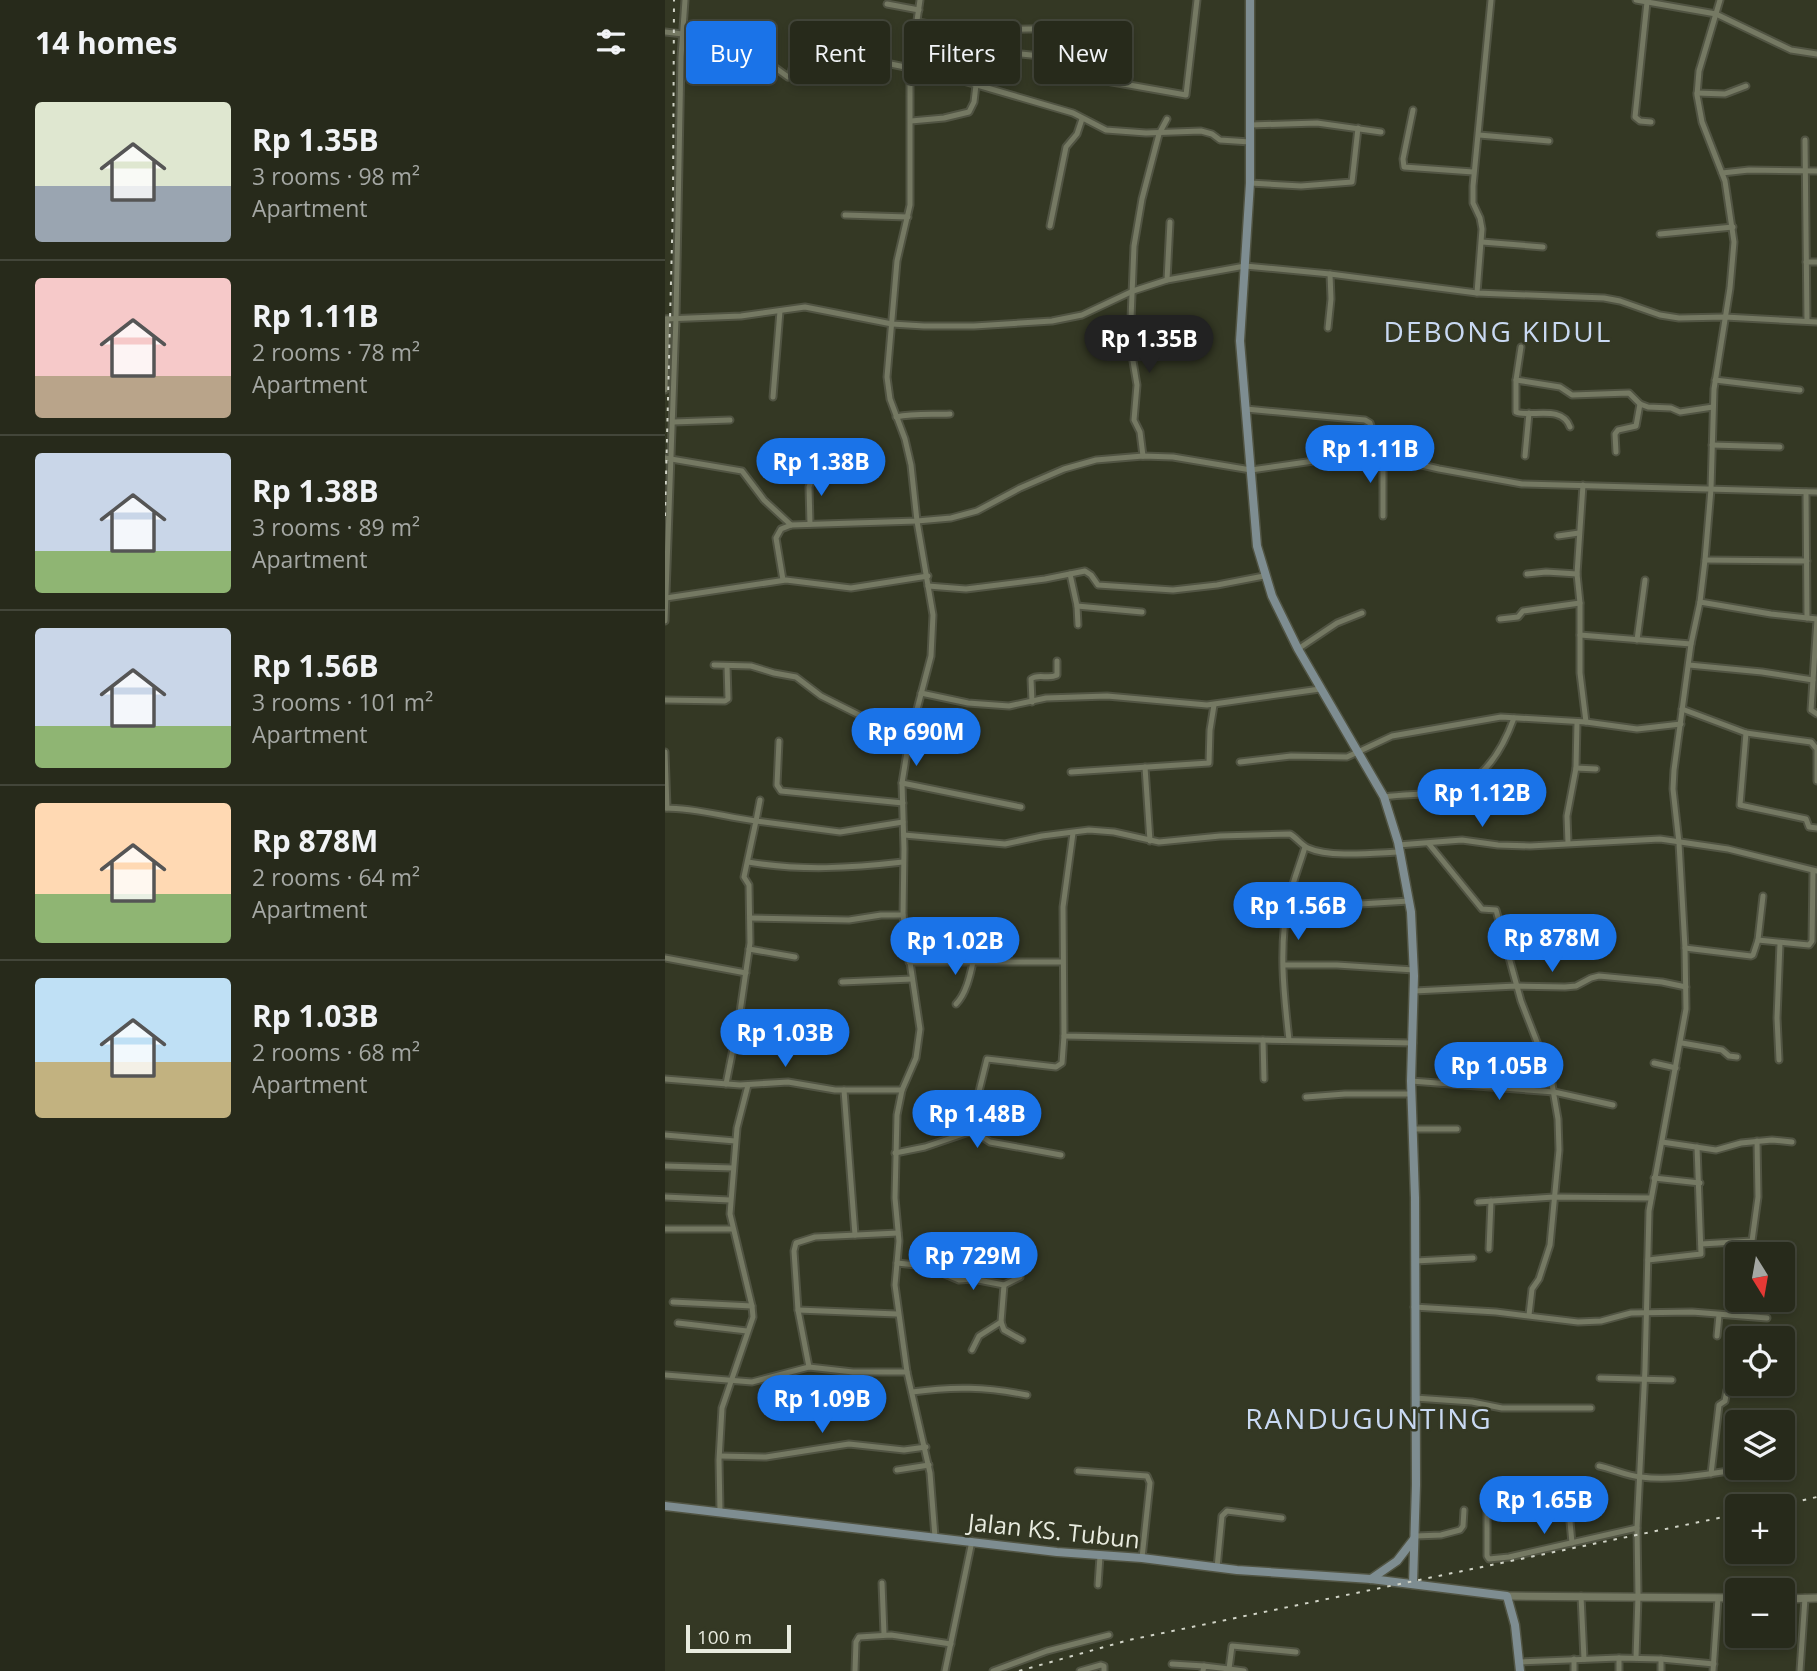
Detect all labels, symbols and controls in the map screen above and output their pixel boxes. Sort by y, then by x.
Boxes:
chip: Buy [686,21,776,84]
chip: Rent [790,21,890,84]
chip: Filters [904,21,1020,84]
chip: New [1034,21,1132,84]
text: 14 homes [35,22,178,63]
icon: filters [592,23,630,61]
text: Rp 1.35B [252,119,379,160]
icon: home [91,130,175,214]
text: 3 rooms · 98 m² [252,160,420,192]
text: Apartment [252,192,368,224]
text: Rp 1.11B [252,295,379,336]
icon: home [91,306,175,390]
district label: DEBONG KIDUL [1384,312,1612,350]
pin: Rp 1.35B [1077,316,1221,375]
text: Rp 1.35B [1100,322,1198,354]
text: 2 rooms · 78 m² [252,336,420,368]
text: Apartment [252,368,368,400]
pin: Rp 1.11B [1298,426,1442,485]
text: Rp 1.11B [1321,432,1419,464]
pin: Rp 1.38B [749,438,893,498]
text: Rp 1.38B [772,445,870,477]
text: Rp 1.38B [252,470,379,511]
icon: home [91,481,175,565]
text: 3 rooms · 89 m² [252,511,420,543]
text: Apartment [252,543,368,575]
text: Rp 1.56B [252,645,379,686]
icon: home [91,656,175,740]
text: 3 rooms · 101 m² [252,686,433,718]
pin: Rp 690M [851,708,981,768]
text: Rp 690M [868,715,964,747]
text: Apartment [252,718,368,750]
pin: Rp 1.12B [1410,770,1554,829]
text: Rp 1.12B [1433,776,1531,808]
text: Rp 878M [252,820,378,861]
icon: home [91,831,175,915]
text: 2 rooms · 64 m² [252,861,420,893]
pin: Rp 1.56B [1226,883,1370,942]
text: Rp 1.56B [1249,889,1347,921]
text: Apartment [252,893,368,925]
pin: Rp 878M [1487,914,1617,974]
pin: Rp 1.02B [883,918,1027,977]
text: Rp 878M [1504,921,1600,953]
text: Rp 1.02B [906,924,1004,956]
text: Rp 1.03B [252,995,379,1036]
icon: home [91,1006,175,1090]
pin: Rp 1.03B [713,1010,857,1069]
text: Rp 1.03B [736,1016,834,1048]
text: 2 rooms · 68 m² [252,1036,420,1068]
pin: Rp 1.05B [1427,1042,1571,1102]
text: Rp 1.05B [1450,1049,1548,1081]
text: Apartment [252,1068,368,1100]
pin: Rp 1.48B [905,1090,1049,1150]
text: Rp 1.48B [928,1097,1026,1129]
pin: Rp 729M [908,1232,1038,1292]
text: Rp 729M [925,1239,1021,1271]
north arrow [1725,1242,1795,1312]
map controls [1725,1242,1795,1648]
button: locate [1725,1326,1795,1396]
pin: Rp 1.09B [750,1376,894,1435]
text: Rp 1.09B [773,1382,871,1414]
district label: RANDUGUNTING [1245,1399,1493,1437]
button: layers [1725,1410,1795,1480]
pin: Rp 1.65B [1472,1476,1616,1536]
text: Rp 1.65B [1495,1483,1593,1515]
button: + [1725,1494,1795,1564]
street label: Jalan KS. Tubun [964,1504,1142,1555]
button: − [1725,1578,1795,1648]
scale bar [686,1622,791,1654]
text: 100 m [697,1624,752,1650]

